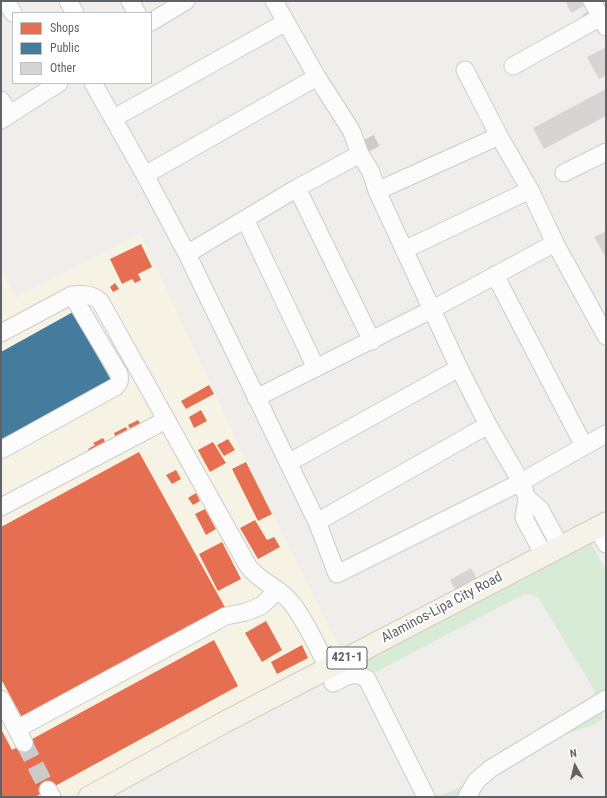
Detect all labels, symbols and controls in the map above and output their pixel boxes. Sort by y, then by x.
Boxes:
legend [12,12,152,84]
text: Shops [50,21,79,35]
text: Public [50,41,79,55]
text: Other [50,61,76,75]
street label: Alaminos-Lipa City Road [379,569,505,647]
road number: 421-1 [327,647,367,669]
north arrow [555,746,595,786]
text: N [569,747,578,761]

